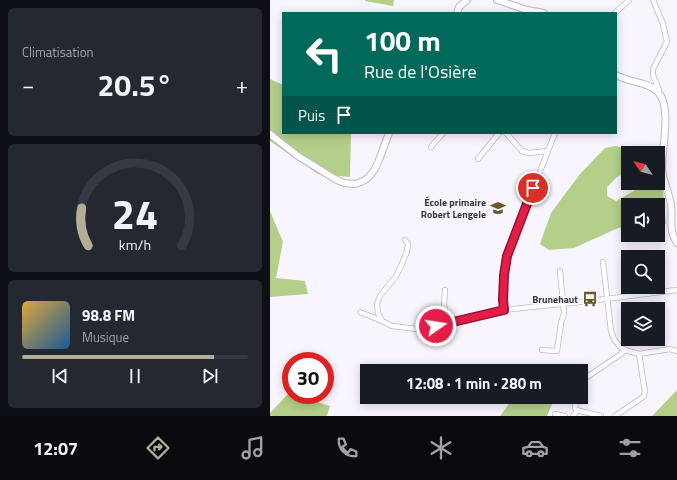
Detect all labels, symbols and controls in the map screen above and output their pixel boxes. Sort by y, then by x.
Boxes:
text: 100 m [364,19,441,62]
icon: left [298,28,350,80]
text: Climatisation [22,42,94,62]
text: Rue de l'Osière [364,58,477,85]
text: 20.5° [98,62,172,108]
text: − [22,68,34,102]
text: + [236,68,248,102]
text: Puis [298,104,325,127]
icon: arrive [333,104,355,126]
north arrow [621,146,665,190]
map controls [621,146,665,346]
pin [516,171,550,205]
icon: arrive [522,177,544,199]
text: 24 [112,182,158,245]
place label: École primaire Robert Lengele [421,195,486,222]
button: sound [621,198,665,242]
school or university icon: École primaire Robert Lengele [489,199,507,217]
text: km/h [119,234,151,256]
button: search [621,250,665,294]
bus stop icon: Brunehaut [581,290,599,308]
place label: Brunehaut [532,292,578,307]
button: layers [621,302,665,346]
text: 98.8 FM [82,304,135,327]
position arrow [415,305,457,347]
text: Musique [82,327,129,347]
speed limit sign: 30 [282,352,334,404]
icon: previous [49,365,71,387]
icon: pause [124,365,146,387]
icon: next [199,365,221,387]
text: 12:08 · 1 min · 280 m [406,372,542,395]
icon: directions [144,434,172,462]
icon: music [239,434,267,462]
icon: phone [333,434,361,462]
icon: climate [427,434,455,462]
icon: car [521,434,549,462]
icon: filters [616,434,644,462]
text: 12:07 [33,435,78,462]

